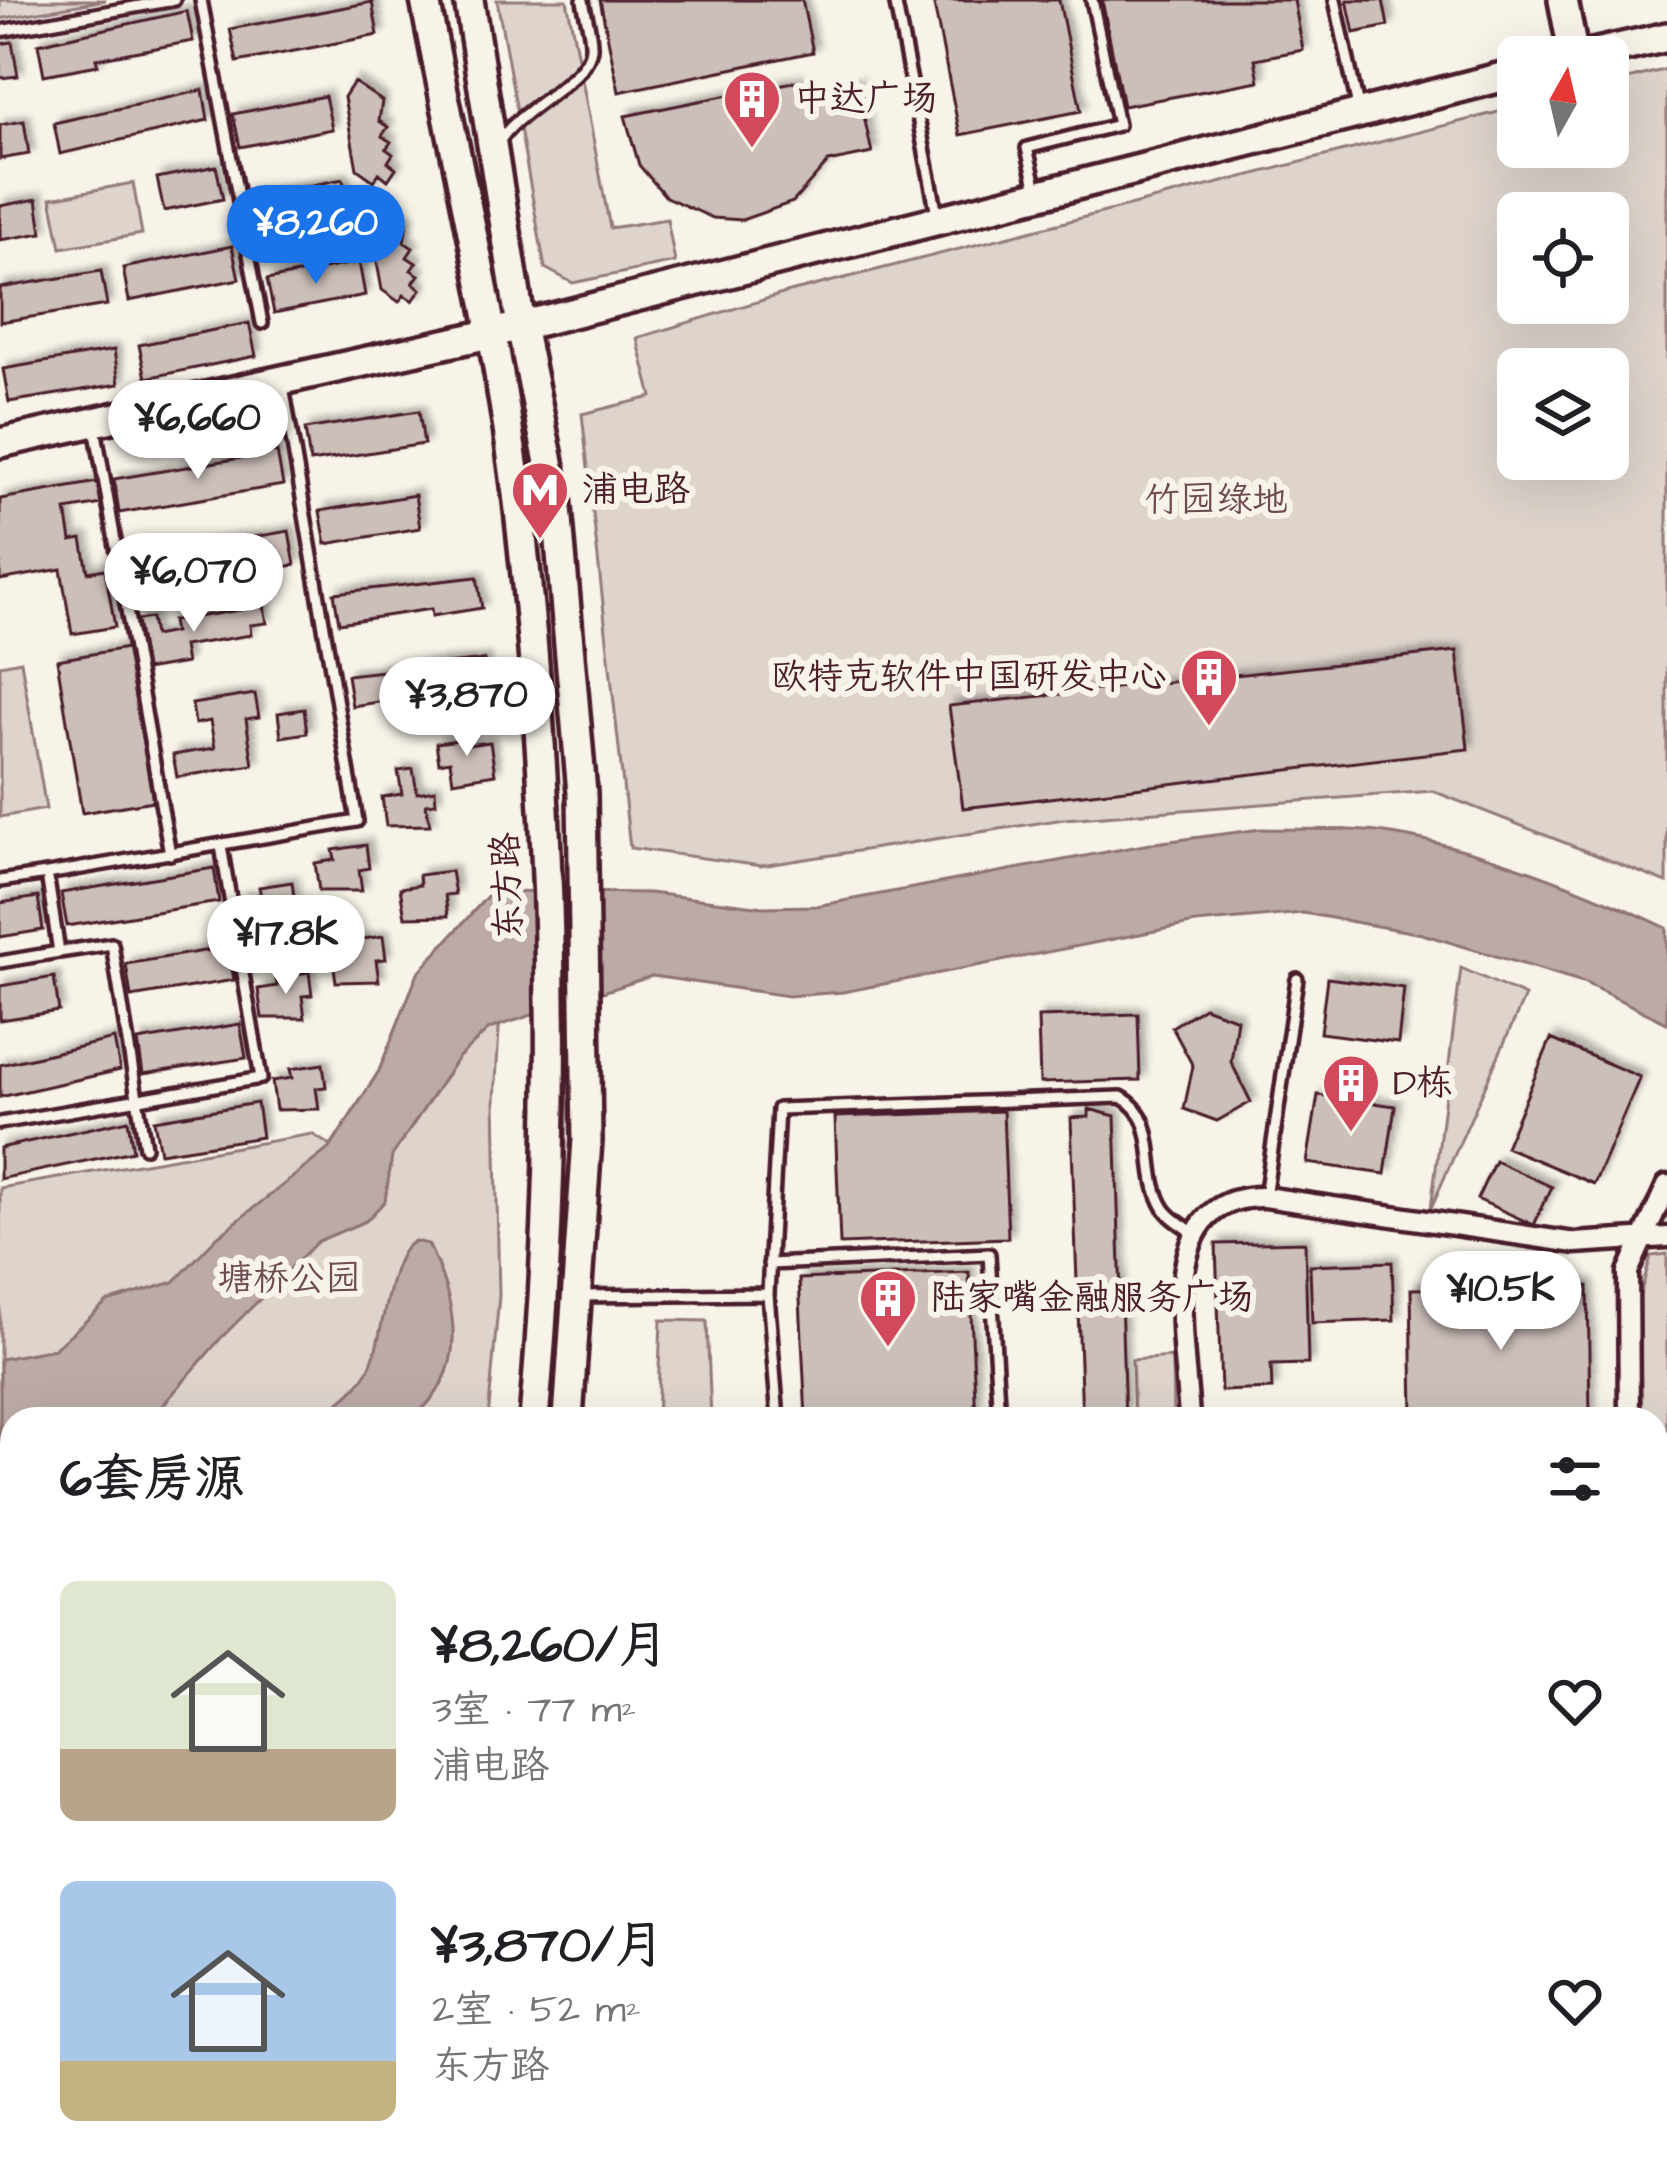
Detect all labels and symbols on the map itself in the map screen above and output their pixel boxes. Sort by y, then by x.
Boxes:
north arrow [1497,36,1629,168]
building icon: 中达广场 [721,68,783,150]
place label: 中达广场 [794,74,938,125]
pin: ¥8,260 [218,185,414,287]
pin: ¥6,660 [100,380,296,482]
metro station icon: 浦电路 [509,459,571,541]
place label: 浦电路 [582,465,690,516]
park label: 竹园绿地 [1144,475,1288,526]
pin: ¥6,070 [96,533,292,635]
building icon: 欧特克软件中国研发中心 [1178,646,1240,728]
place label: 欧特克软件中国研发中心 [771,652,1167,703]
pin: ¥3,870 [369,657,565,759]
street label: 东方路 [481,831,535,941]
pin: ¥17.8K [188,895,384,997]
building icon: D栋 [1320,1052,1382,1134]
place label: D栋 [1393,1058,1452,1109]
pin: ¥10.5K [1403,1251,1599,1353]
park label: 塘桥公园 [217,1254,361,1305]
building icon: 陆家嘴金融服务广场 [857,1267,919,1349]
place label: 陆家嘴金融服务广场 [930,1273,1254,1324]

